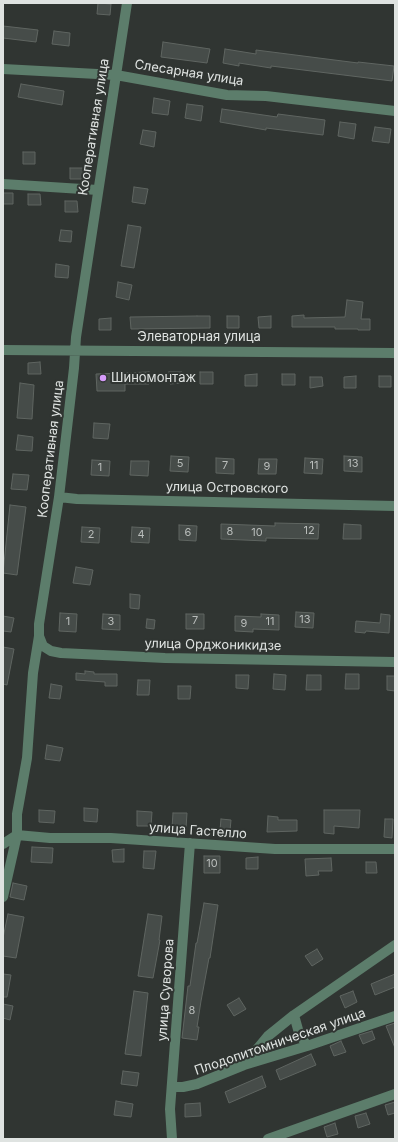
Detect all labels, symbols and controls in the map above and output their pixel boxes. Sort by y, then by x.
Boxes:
street label: Кооперативная улица [75,57,113,197]
street label: Слесарная улица [133,57,245,89]
street label: Элеваторная улица [137,329,261,345]
place label: Шиномонтаж [111,370,196,386]
marker: Шиномонтаж [98,373,108,383]
street label: Кооперативная улица [35,379,67,519]
house number: 5 [177,457,183,471]
house number: 13 [347,457,359,471]
house number: 7 [222,459,228,473]
house number: 11 [310,459,318,473]
house number: 9 [264,460,270,474]
house number: 1 [98,461,102,475]
street label: улица Островского [166,479,288,497]
house number: 12 [303,524,315,538]
house number: 8 [227,525,233,539]
house number: 6 [185,526,191,540]
house number: 10 [251,526,263,540]
house number: 2 [88,528,94,542]
house number: 4 [137,528,145,542]
house number: 13 [299,613,311,627]
house number: 7 [192,614,198,628]
house number: 1 [66,615,70,629]
house number: 3 [108,615,114,629]
house number: 11 [266,615,274,629]
house number: 9 [241,617,247,631]
street label: улица Орджоникидзе [144,636,282,654]
street label: улица Гастелло [149,820,247,842]
house number: 10 [206,857,218,871]
street label: улица Суворова [155,938,177,1042]
house number: 8 [189,1004,195,1018]
street label: Плодопитомническая улица [192,1005,368,1079]

